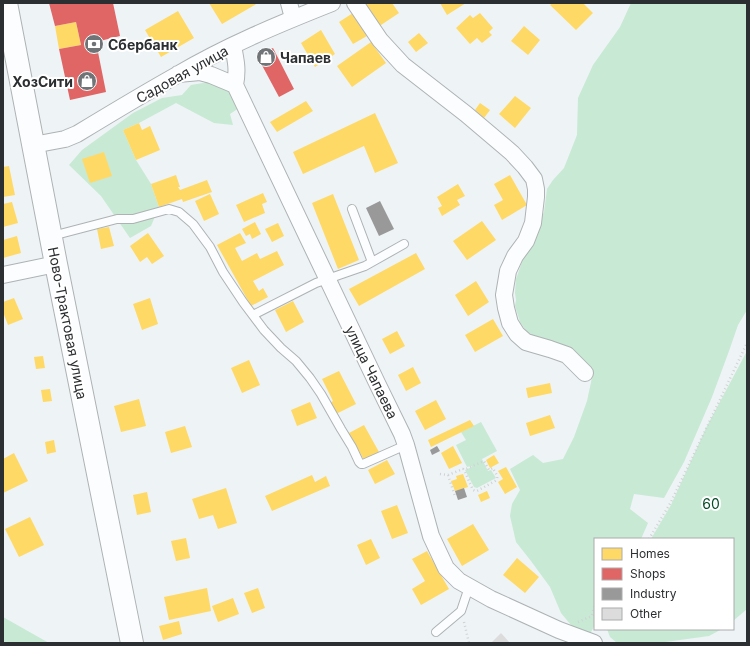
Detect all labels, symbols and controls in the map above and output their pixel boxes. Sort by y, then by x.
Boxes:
bank icon: Сбербанк [83,33,105,55]
place label: Сбербанк [108,36,178,53]
street label: Садовая улица [133,42,231,106]
shop icon: Чапаев [255,46,277,68]
place label: Чапаев [280,49,331,66]
shop icon: ХозСити [76,70,98,92]
place label: ХозСити [12,73,73,90]
street label: Ново-Трактовая улица [45,245,91,401]
street label: улица Чапаева [342,323,402,421]
park label: 60 [702,495,720,512]
legend [594,538,734,630]
text: Homes [630,546,670,561]
text: Shops [630,566,666,581]
text: Industry [630,586,677,601]
text: Other [630,606,662,621]

